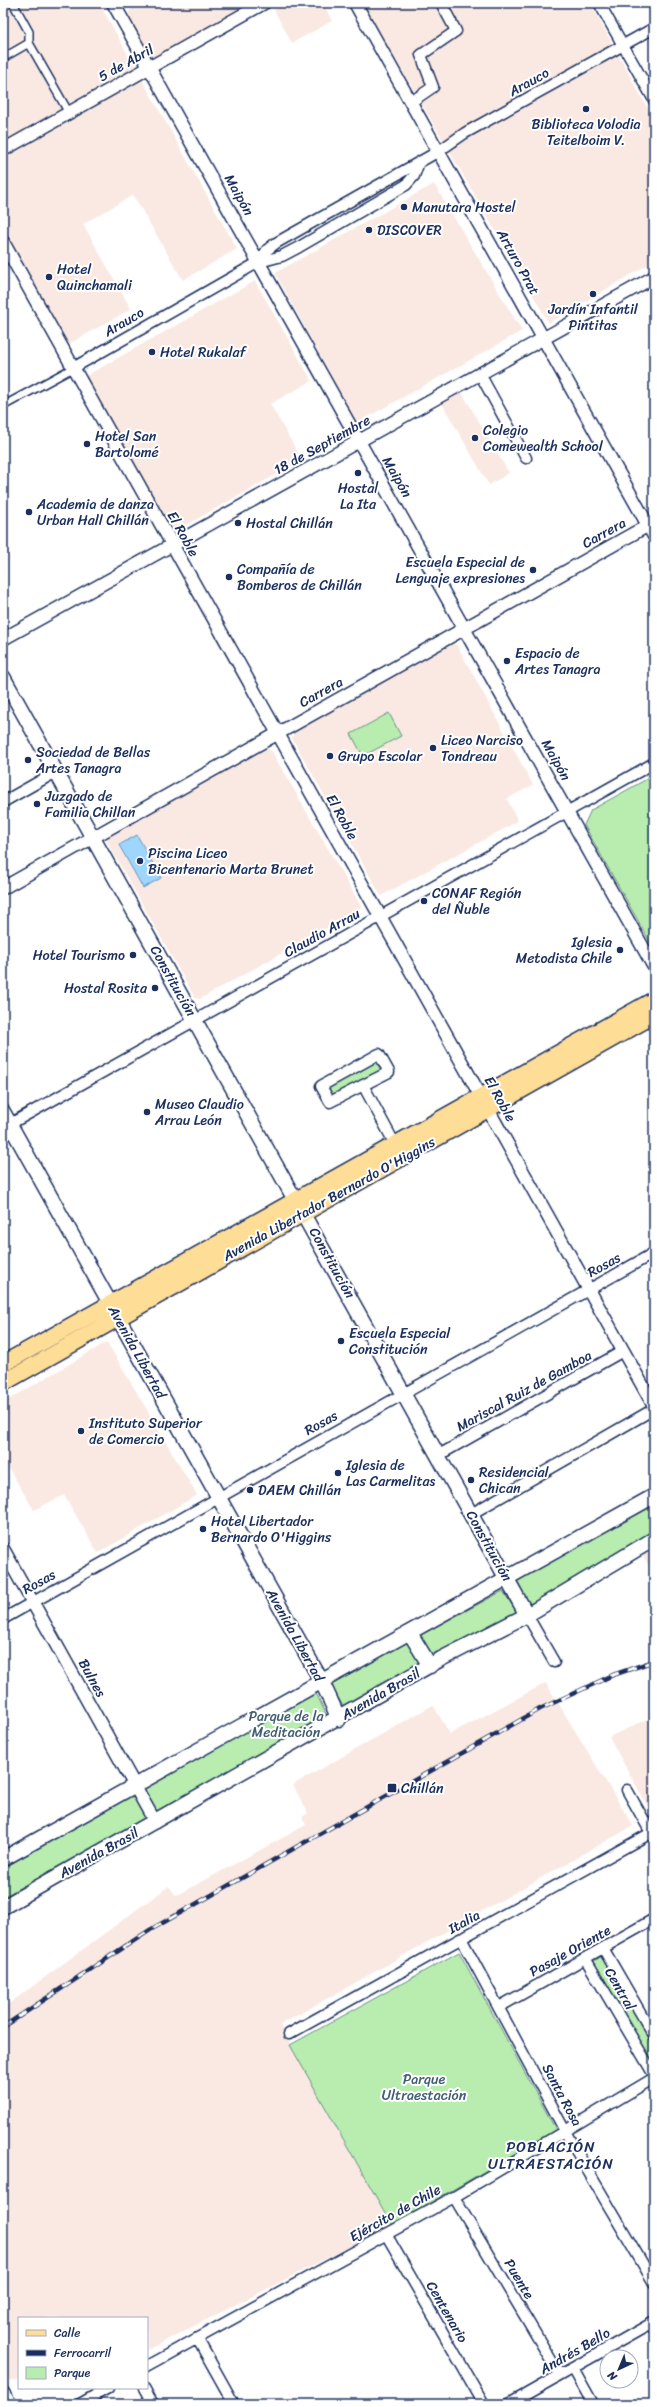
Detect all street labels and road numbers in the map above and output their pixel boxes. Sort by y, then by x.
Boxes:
street label: 5 de Abril [93,37,159,89]
street label: Arauco [503,61,554,104]
street label: Maipón [217,170,261,221]
street label: Arturo Prat [489,223,546,300]
street label: Arauco [98,300,149,344]
street label: 18 de Septiembre [269,408,375,482]
street label: Maipón [375,452,419,503]
street label: El Roble [160,506,206,562]
street label: Carrera [577,511,631,555]
street label: Carrera [294,670,348,714]
street label: Maipón [534,735,578,786]
street label: El Roble [319,789,365,845]
street label: Claudio Arrau [279,901,365,964]
street label: Constitución [143,941,203,1022]
street label: El Roble [477,1071,523,1127]
street label: Avenida Libertador Bernardo O'Higgins [217,1130,441,1269]
street label: Constitución [302,1223,362,1304]
street label: Rosas [582,1245,626,1285]
street label: Avenida Libertad [101,1300,174,1405]
street label: Mariscal Ruiz de Gamboa [451,1343,597,1439]
street label: Rosas [299,1403,343,1443]
street label: Constitución [459,1506,519,1587]
street label: Rosas [17,1562,61,1602]
street label: Avenida Libertad [259,1583,332,1688]
street label: Bulnes [71,1654,113,1702]
street label: Avenida Brasil [336,1661,426,1727]
street label: Avenida Brasil [53,1820,145,1886]
street label: Italia [442,1903,485,1942]
street label: Pasaje Oriente [524,1918,616,1984]
street label: Central [598,1963,643,2016]
street label: Santa Rosa [535,2059,589,2131]
street label: Ejército de Chile [344,2177,446,2249]
street label: Puente [497,2254,541,2304]
street label: Centenario [419,2276,475,2348]
street label: Andrés Bello [534,2321,615,2382]

